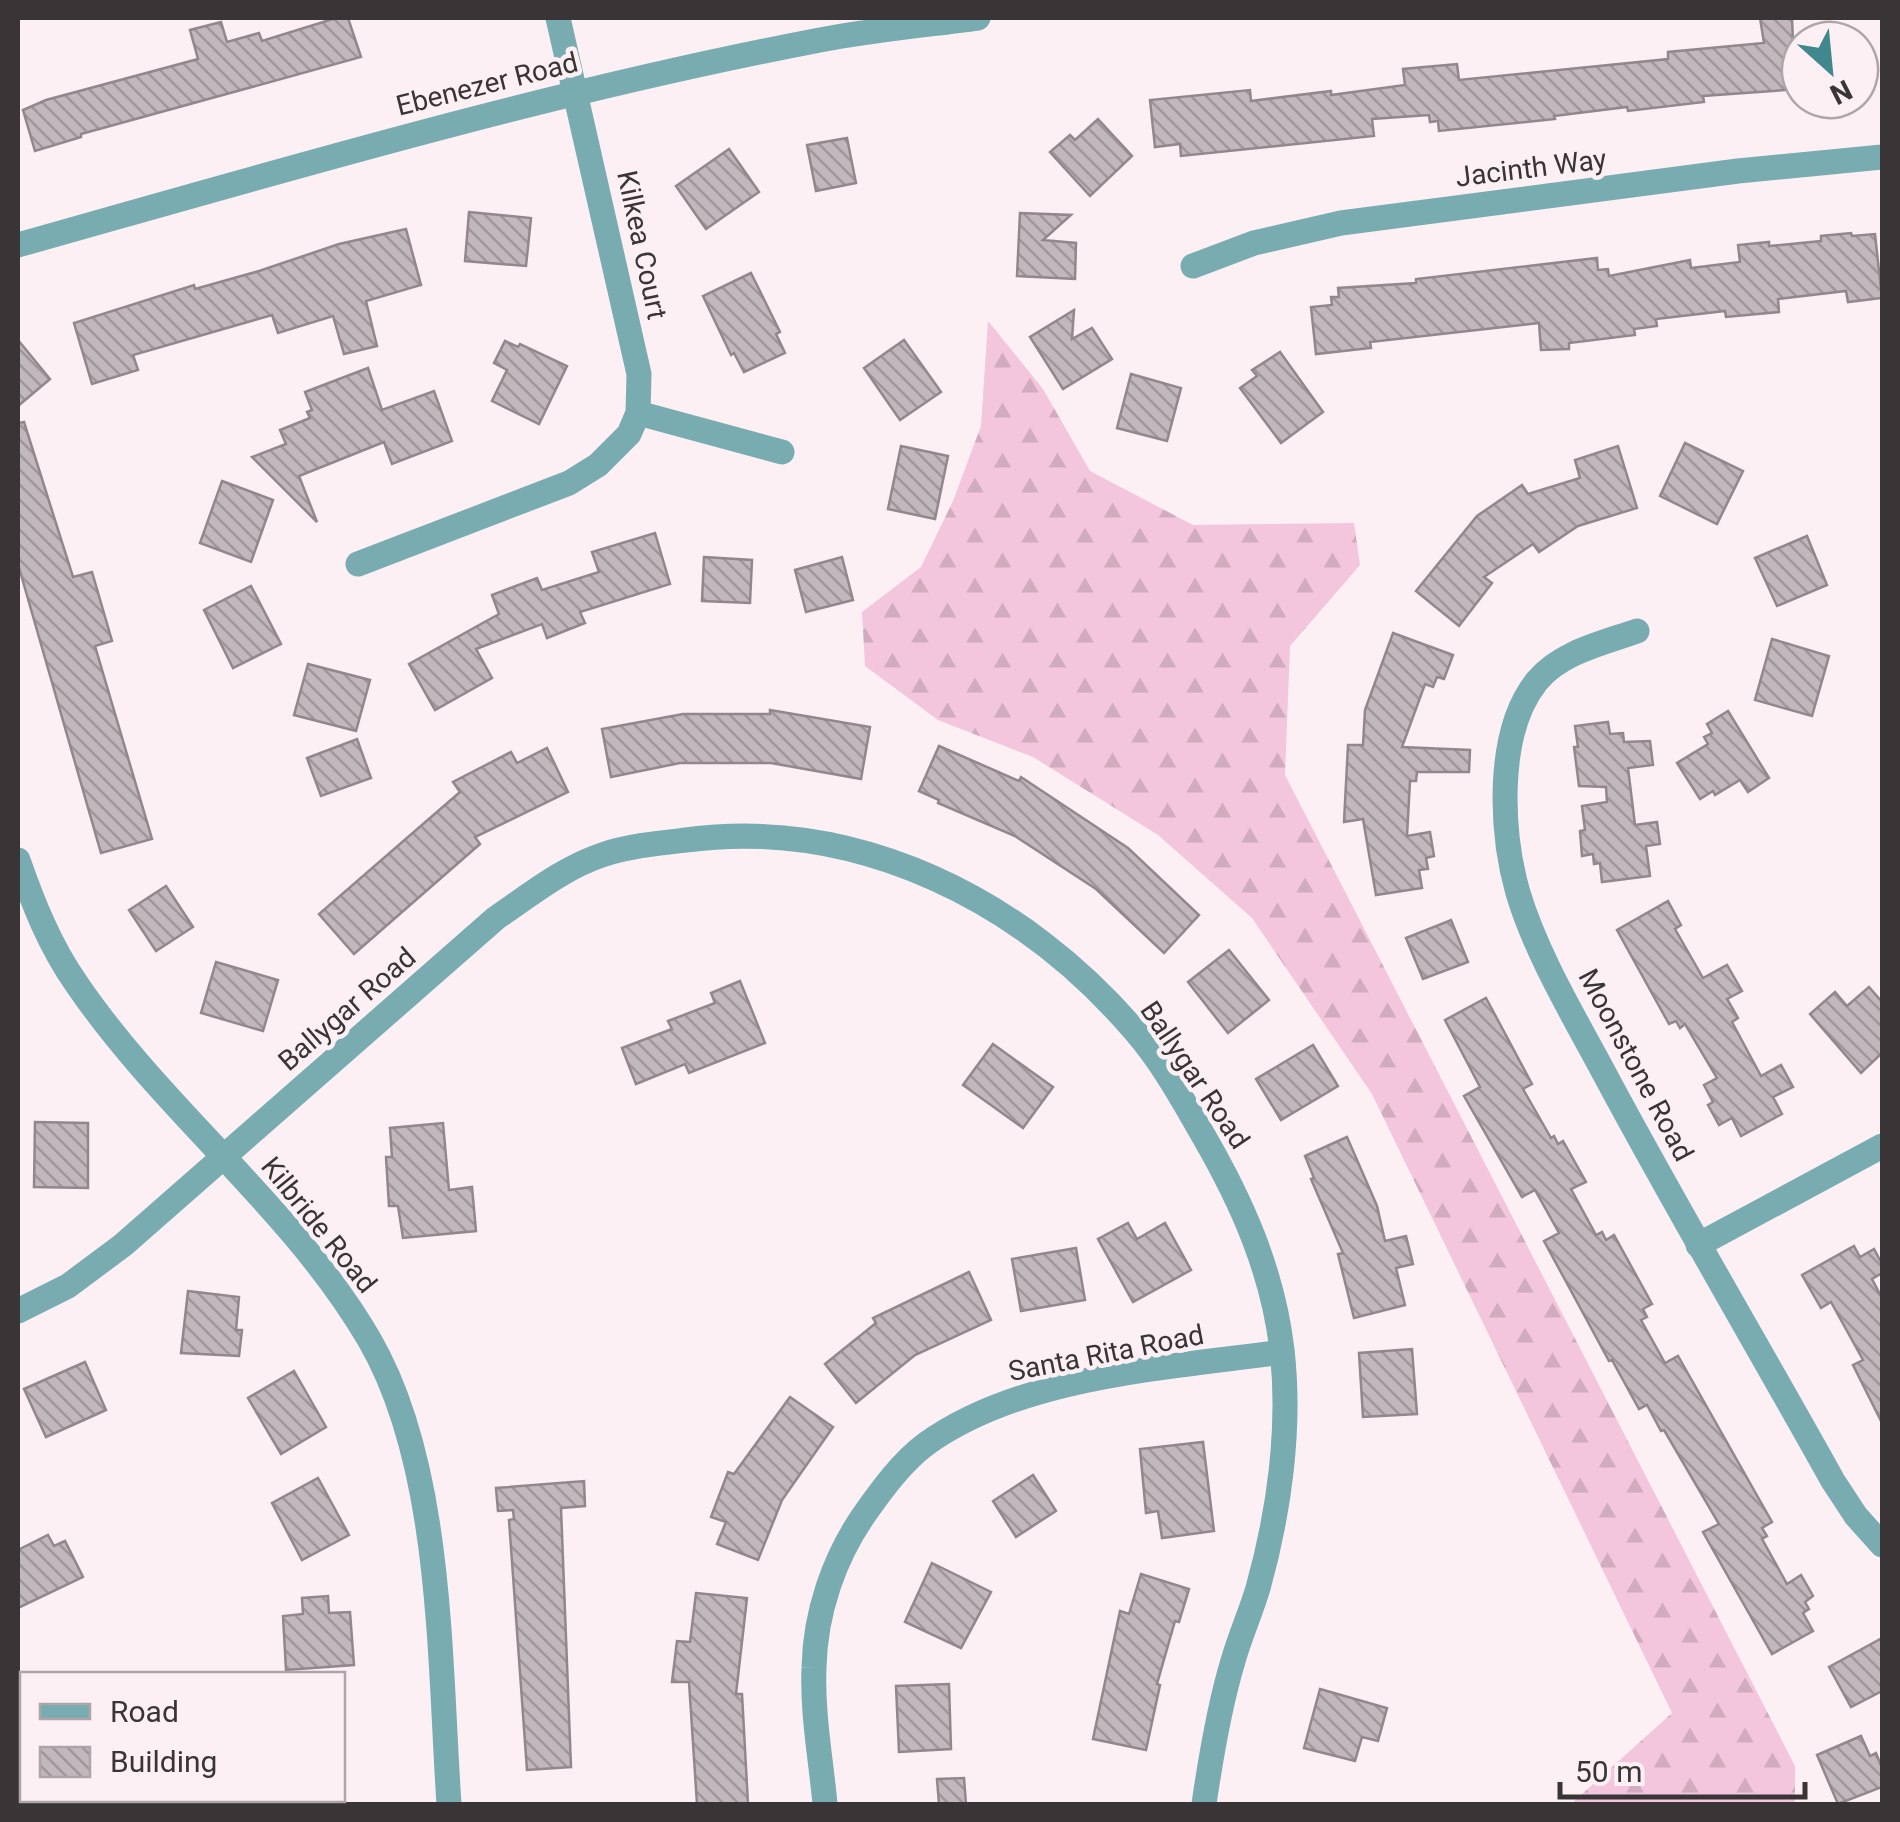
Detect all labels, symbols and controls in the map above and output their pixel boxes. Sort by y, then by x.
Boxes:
north arrow [1780,20,1880,120]
street label: Ebenezer Road [393,45,581,123]
text: N [1825,73,1857,111]
street label: Jacinth Way [1454,142,1608,194]
street label: Kilkea Court [610,168,674,322]
street label: Ballygar Road [272,940,422,1078]
street label: Moonstone Road [1572,963,1700,1167]
street label: Ballygar Road [1134,995,1256,1155]
street label: Kilbride Road [254,1150,384,1300]
street label: Santa Rita Road [1006,1318,1206,1388]
legend [20,1672,345,1802]
text: Road [110,1694,179,1729]
scale bar [1560,1737,1805,1799]
text: Building [110,1744,217,1779]
text: 50 m [1575,1754,1642,1789]

